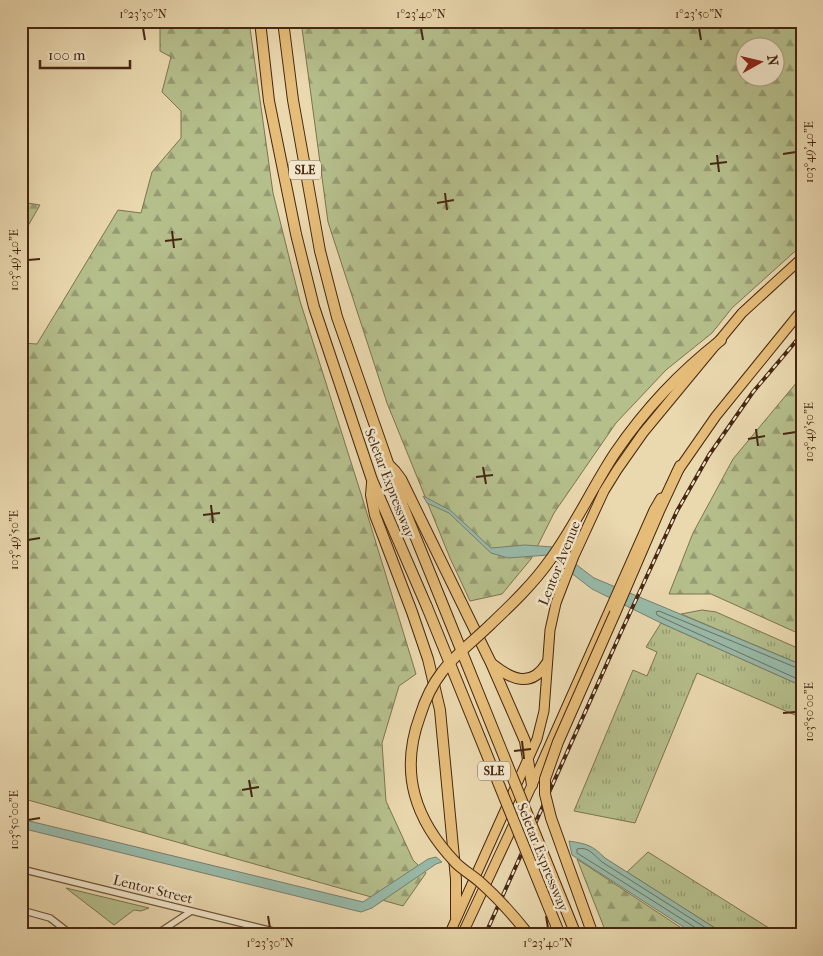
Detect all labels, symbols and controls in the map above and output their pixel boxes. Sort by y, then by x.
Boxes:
text: 1°23'30"N [119,7,167,21]
text: 1°23'40"N [396,7,446,21]
text: 1°23'50"N [675,7,723,21]
scale bar [40,38,130,70]
north arrow [736,38,786,88]
text: 100 m [48,46,86,64]
text: N [763,54,782,67]
text: 103°49'40"E [802,121,816,183]
road number: SLE [289,160,321,180]
text: 103°49'40"E [7,229,21,291]
text: 103°49'50"E [802,402,816,462]
street label: Seletar Expressway [361,426,418,541]
text: 103°49'50"E [7,510,21,570]
street label: Lentor Avenue [535,518,584,608]
text: 103°50'00"E [802,682,816,742]
road number: SLE [478,761,510,780]
text: 103°50'00"E [7,790,21,850]
street label: Seletar Expressway [513,800,572,914]
street label: Lentor Street [111,871,194,908]
text: 1°23'30"N [246,936,294,950]
text: 1°23'40"N [523,936,573,950]

